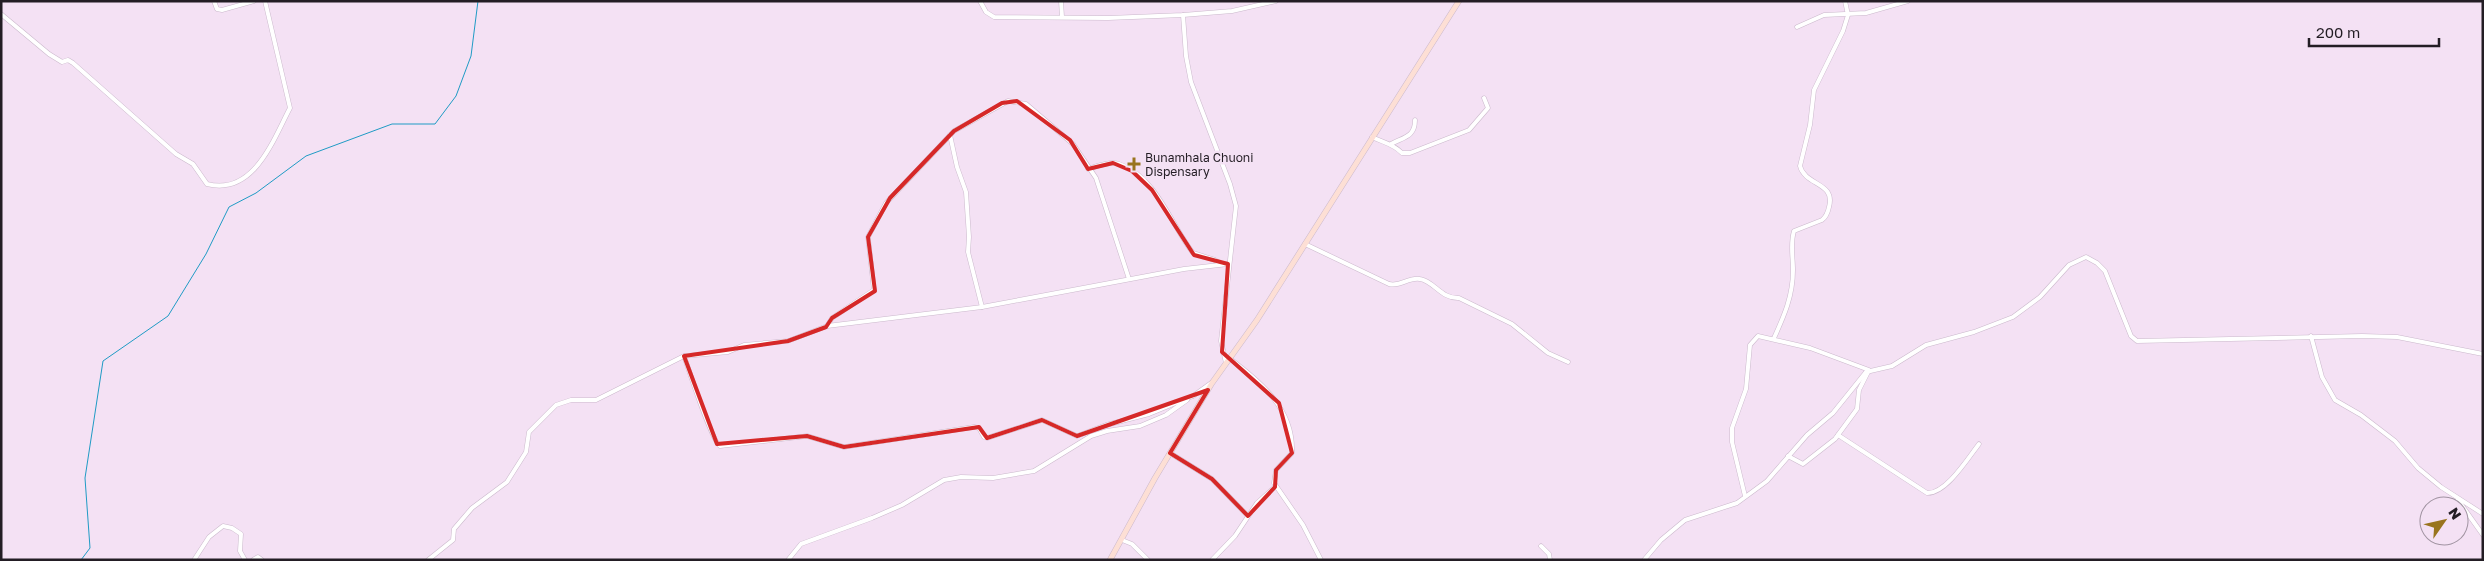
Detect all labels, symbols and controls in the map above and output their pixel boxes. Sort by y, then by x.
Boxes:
scale bar [2309,15,2439,47]
text: 200 m [2316,23,2360,41]
place label: Bunamhala Chuoni Dispensary [1145,150,1253,179]
marker: Bunamhala Chuoni Dispensary [1127,157,1141,171]
north arrow [2419,496,2469,546]
text: N [2445,504,2465,523]

